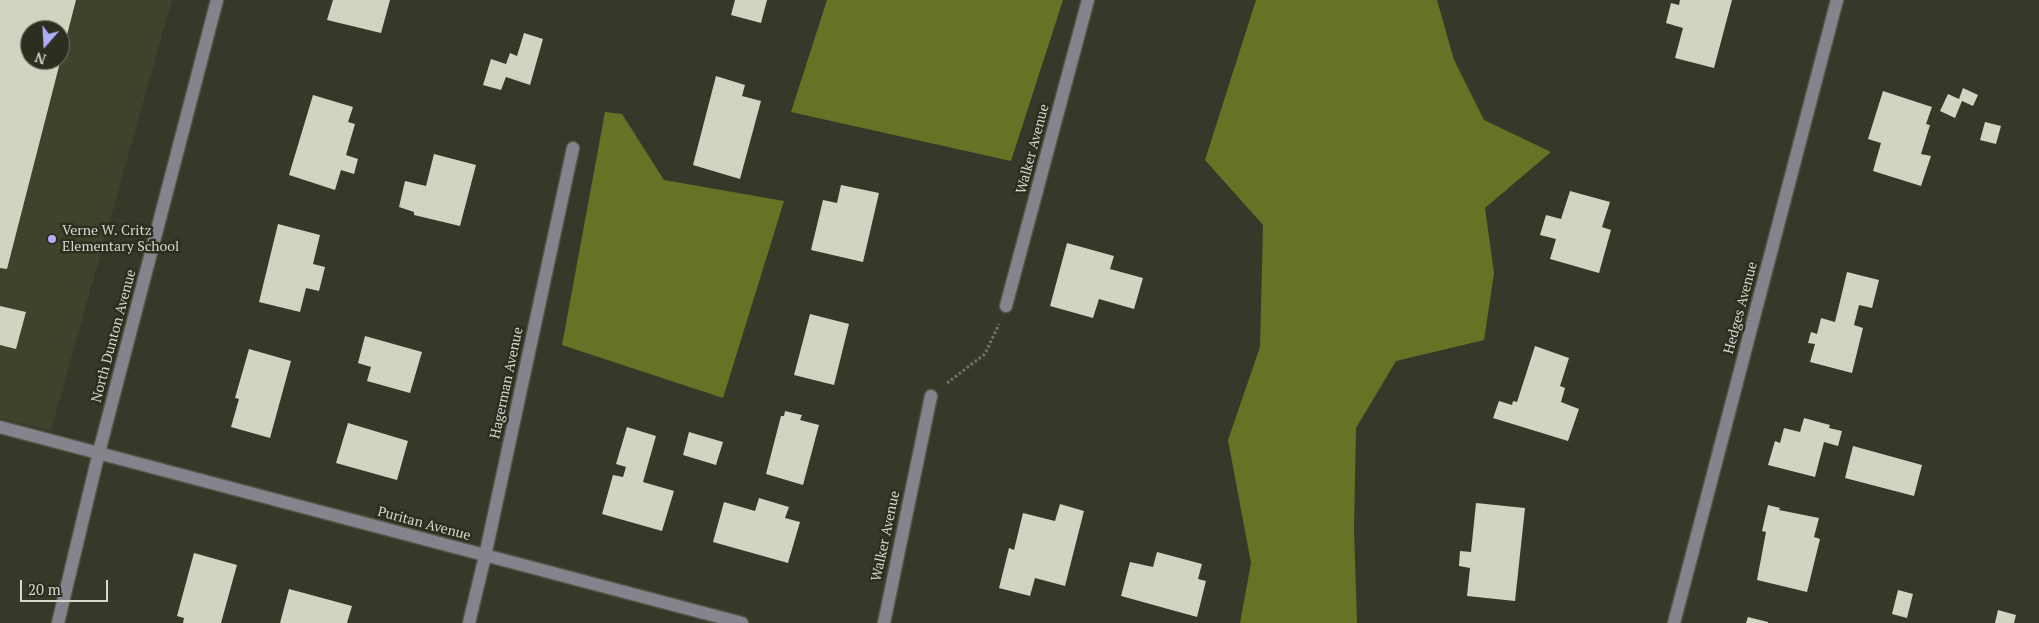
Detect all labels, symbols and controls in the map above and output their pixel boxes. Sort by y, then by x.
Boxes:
north arrow [20,20,70,70]
text: N [32,48,48,69]
street label: Walker Avenue [1013,102,1053,196]
place label: Verne W. Critz Elementary School [62,223,179,256]
marker: Verne W. Critz Elementary School [46,233,58,245]
street label: Hedges Avenue [1721,260,1761,356]
street label: North Dunton Avenue [88,268,140,404]
street label: Hagerman Avenue [487,326,527,440]
street label: Walker Avenue [868,489,904,583]
street label: Puritan Avenue [376,503,472,545]
scale bar [22,570,110,602]
text: 20 m [28,579,61,599]

